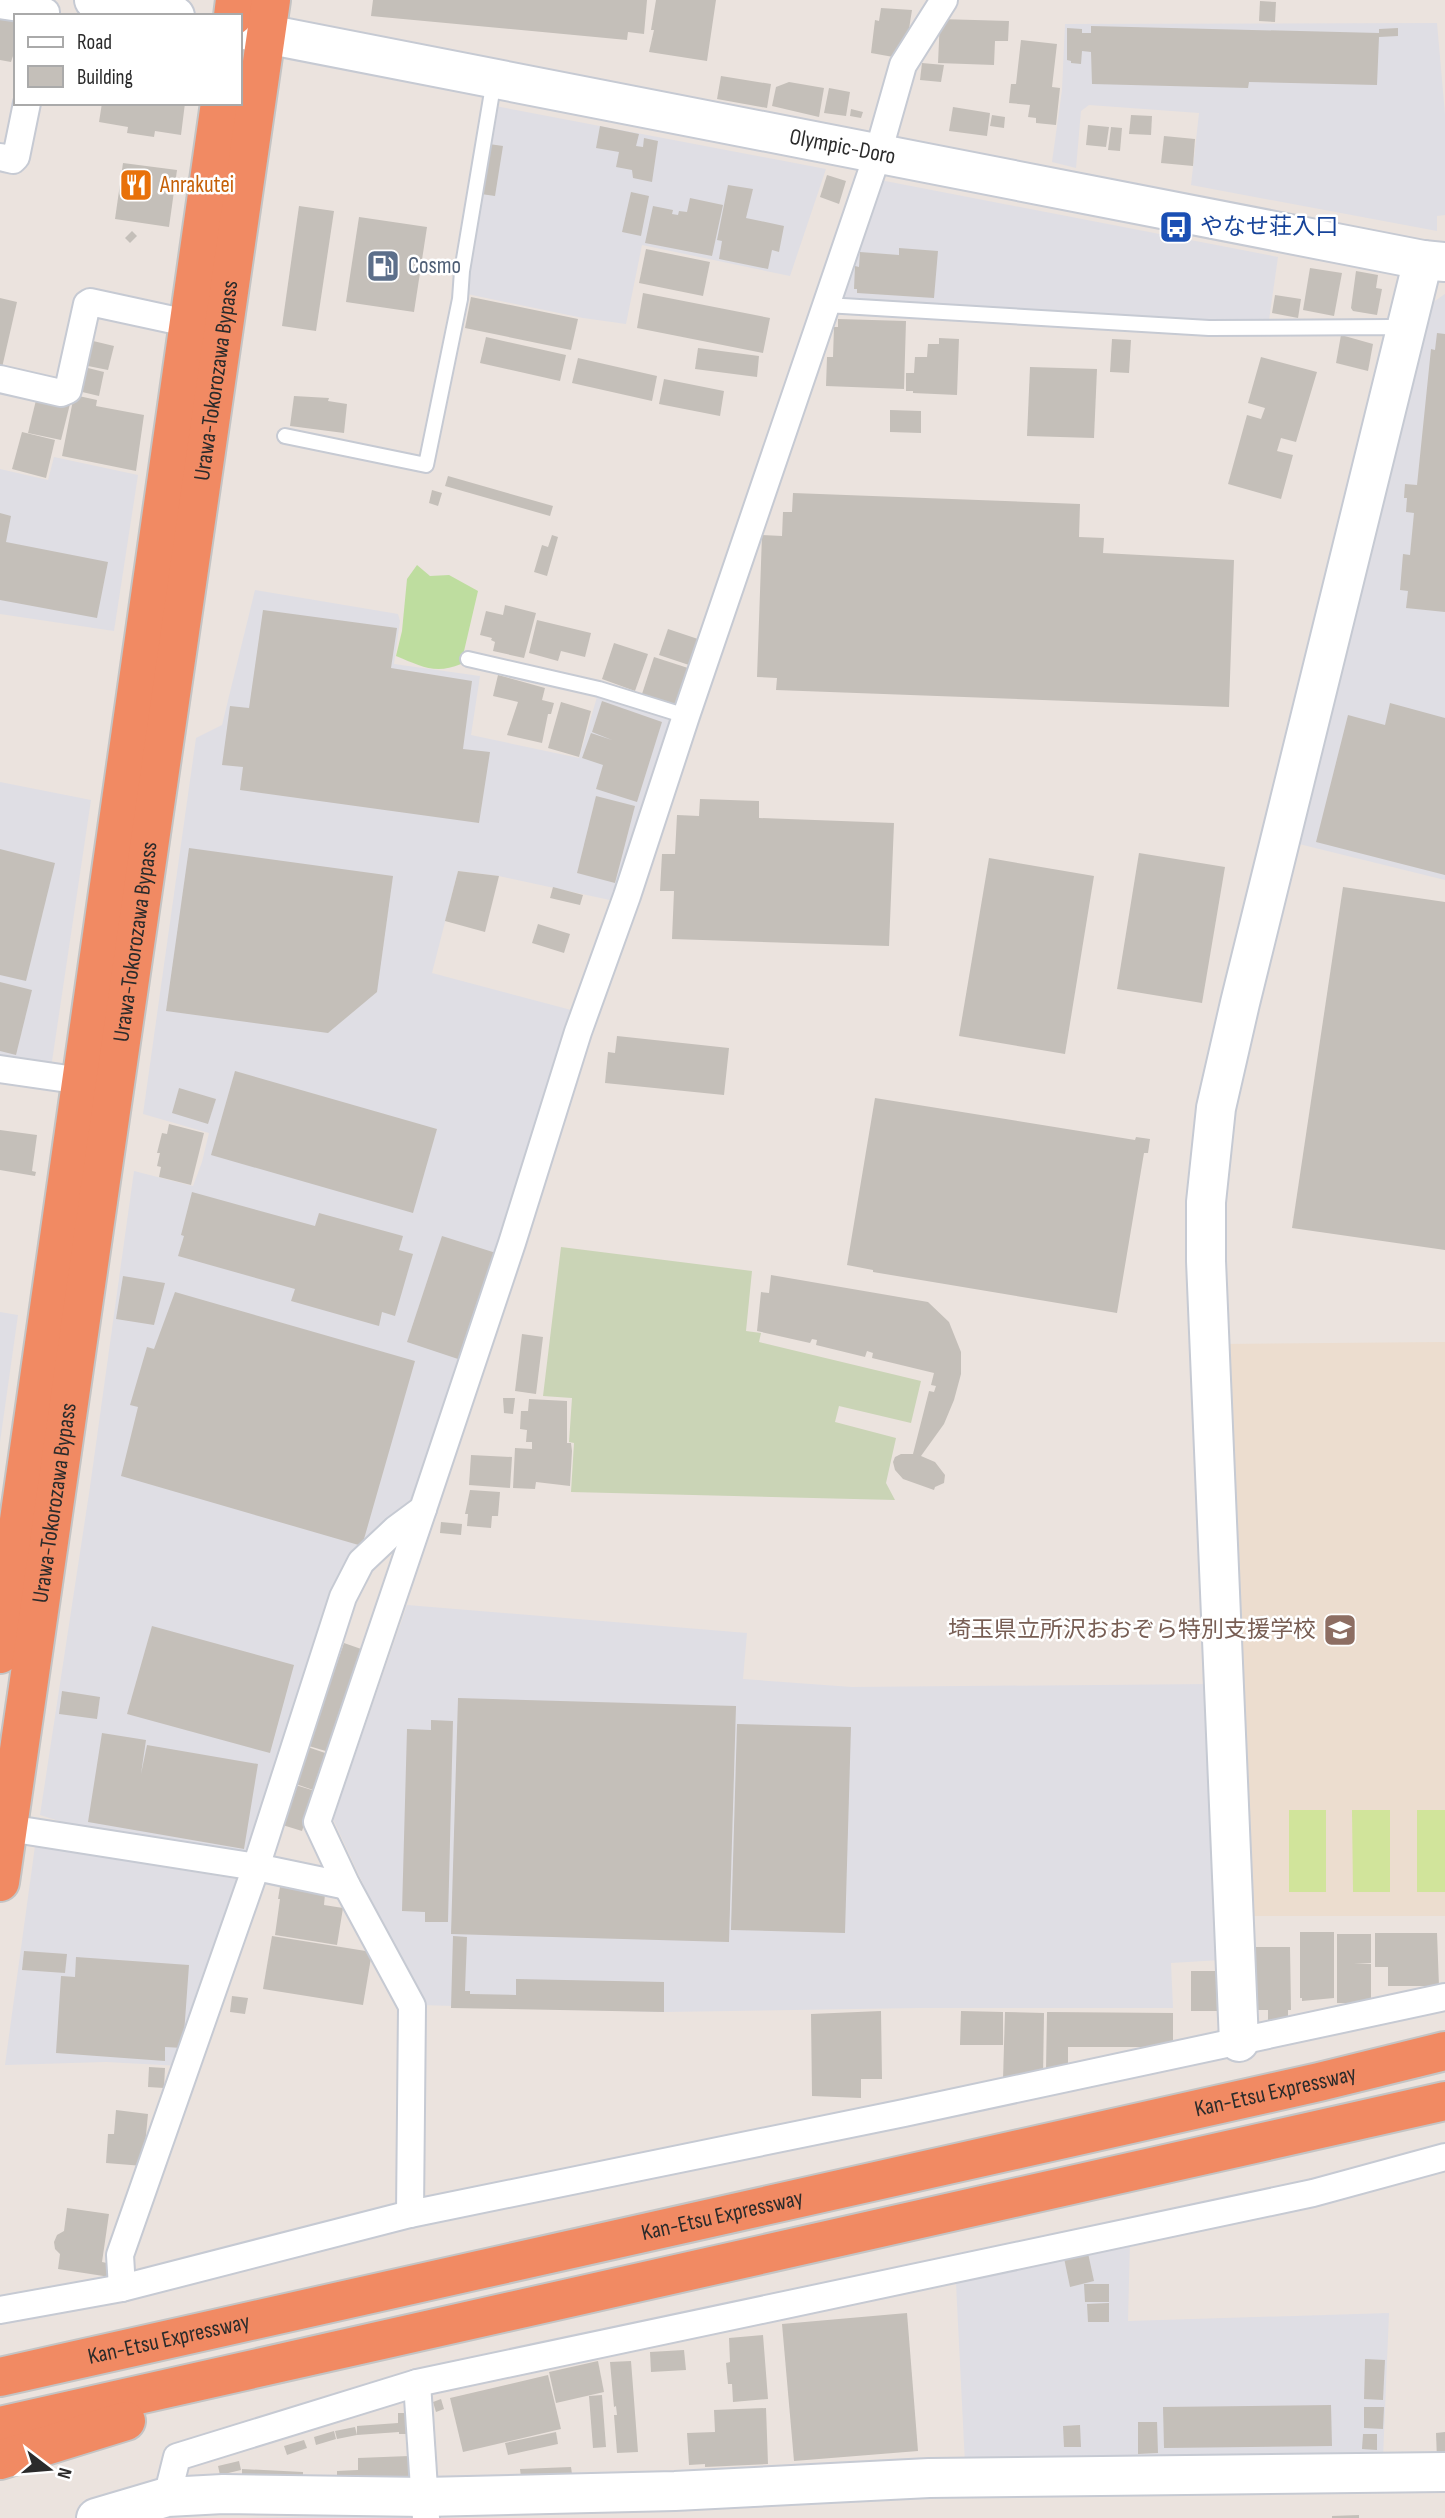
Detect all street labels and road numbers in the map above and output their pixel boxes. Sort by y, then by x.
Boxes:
street label: Olympic-Doro [787,123,898,171]
street label: Urawa-Tokorozawa Bypass [188,279,244,482]
street label: Urawa-Tokorozawa Bypass [107,840,164,1044]
street label: Urawa-Tokorozawa Bypass [26,1401,83,1605]
street label: Kan-Etsu Expressway [1192,2059,1359,2123]
street label: Kan-Etsu Expressway [639,2184,806,2247]
street label: Kan-Etsu Expressway [85,2308,253,2371]

